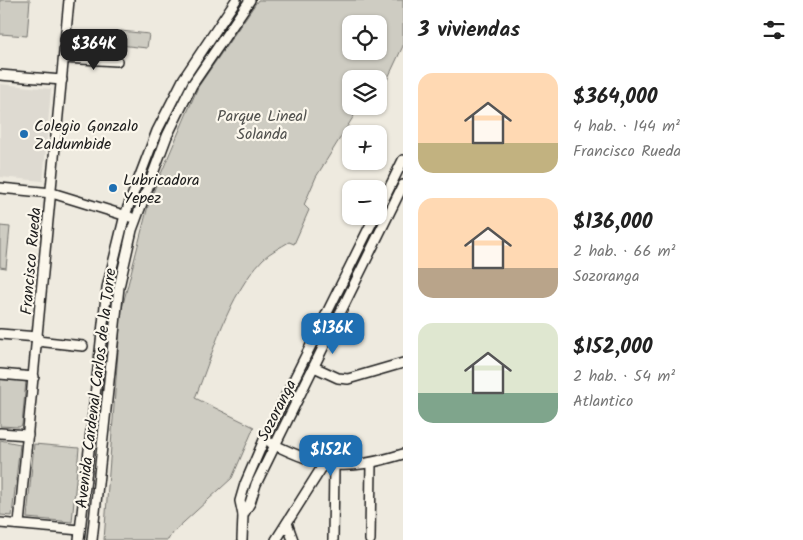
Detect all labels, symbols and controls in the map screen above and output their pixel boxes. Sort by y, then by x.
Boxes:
text: 3 viviendas [418,14,520,47]
map controls [342,15,387,225]
button: locate [342,15,387,60]
icon: filters [760,16,788,44]
pin: $364K [59,28,129,71]
text: $364K [71,32,117,57]
button: layers [342,70,387,115]
text: $364,000 [573,81,658,114]
icon: home [458,93,518,153]
park label: Parque Lineal Solanda [217,104,307,147]
place label: Colegio Gonzalo Zaldumbide [34,114,138,157]
text: 4 hab. · 144 m² [573,114,680,139]
button: + [342,125,387,170]
marker: Colegio Gonzalo Zaldumbide [18,128,30,140]
text: Francisco Rueda [573,139,681,164]
place label: Lubricadora Yepez [123,168,200,211]
button: − [342,180,387,225]
marker: Lubricadora Yepez [107,182,119,194]
street label: Francisco Rueda [14,206,49,316]
text: $136,000 [573,206,652,239]
icon: home [458,218,518,278]
text: 2 hab. · 66 m² [573,239,675,264]
text: Sozoranga [573,264,639,289]
street label: Avenida Cardenal Carlos de la Torre [69,267,124,510]
pin: $136K [298,312,368,355]
text: $136K [312,316,354,341]
text: $152,000 [573,331,652,364]
icon: home [458,343,518,403]
text: 2 hab. · 54 m² [573,364,675,389]
street label: Sozoranga [251,375,304,446]
text: Atlantico [573,389,633,414]
pin: $152K [296,434,366,477]
text: $152K [310,438,352,463]

